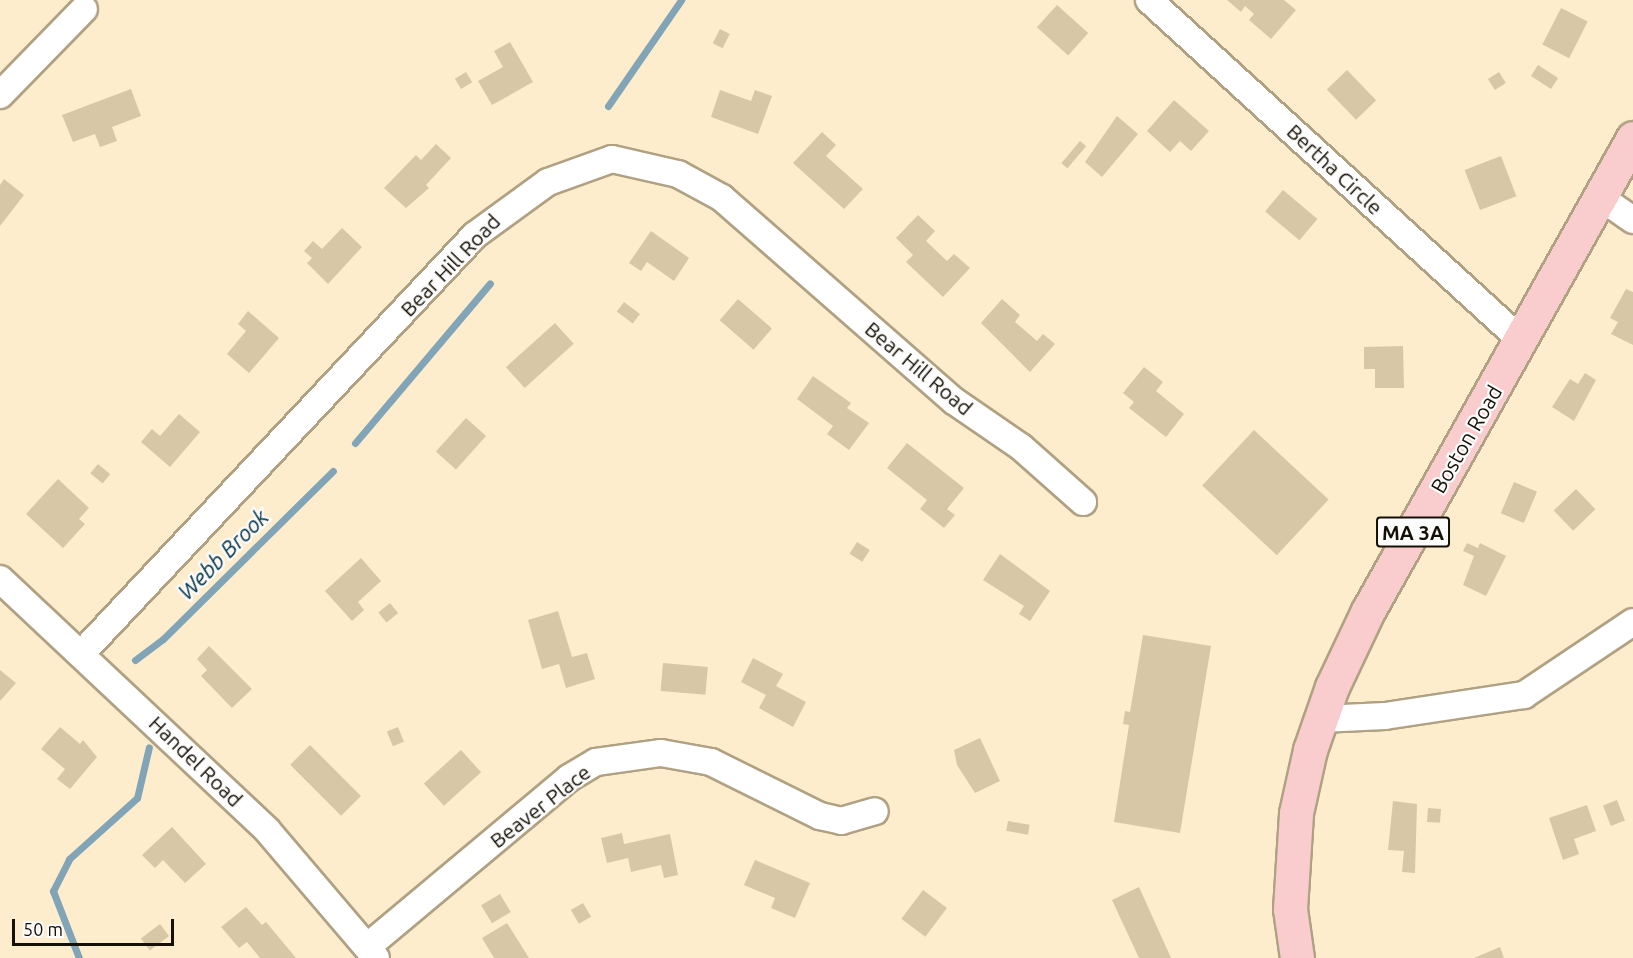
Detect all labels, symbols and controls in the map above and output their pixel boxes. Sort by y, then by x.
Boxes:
street label: Bertha Circle [1282,118,1388,220]
street label: Bear Hill Road [395,209,505,321]
street label: Bear Hill Road [860,316,978,420]
street label: Boston Road [1425,381,1507,497]
water label: Webb Brook [172,503,274,605]
road number: MA 3A [1376,515,1450,549]
street label: Handel Road [144,710,248,812]
street label: Beaver Place [485,759,595,853]
scale bar [15,907,177,945]
text: 50 m [23,919,63,939]

